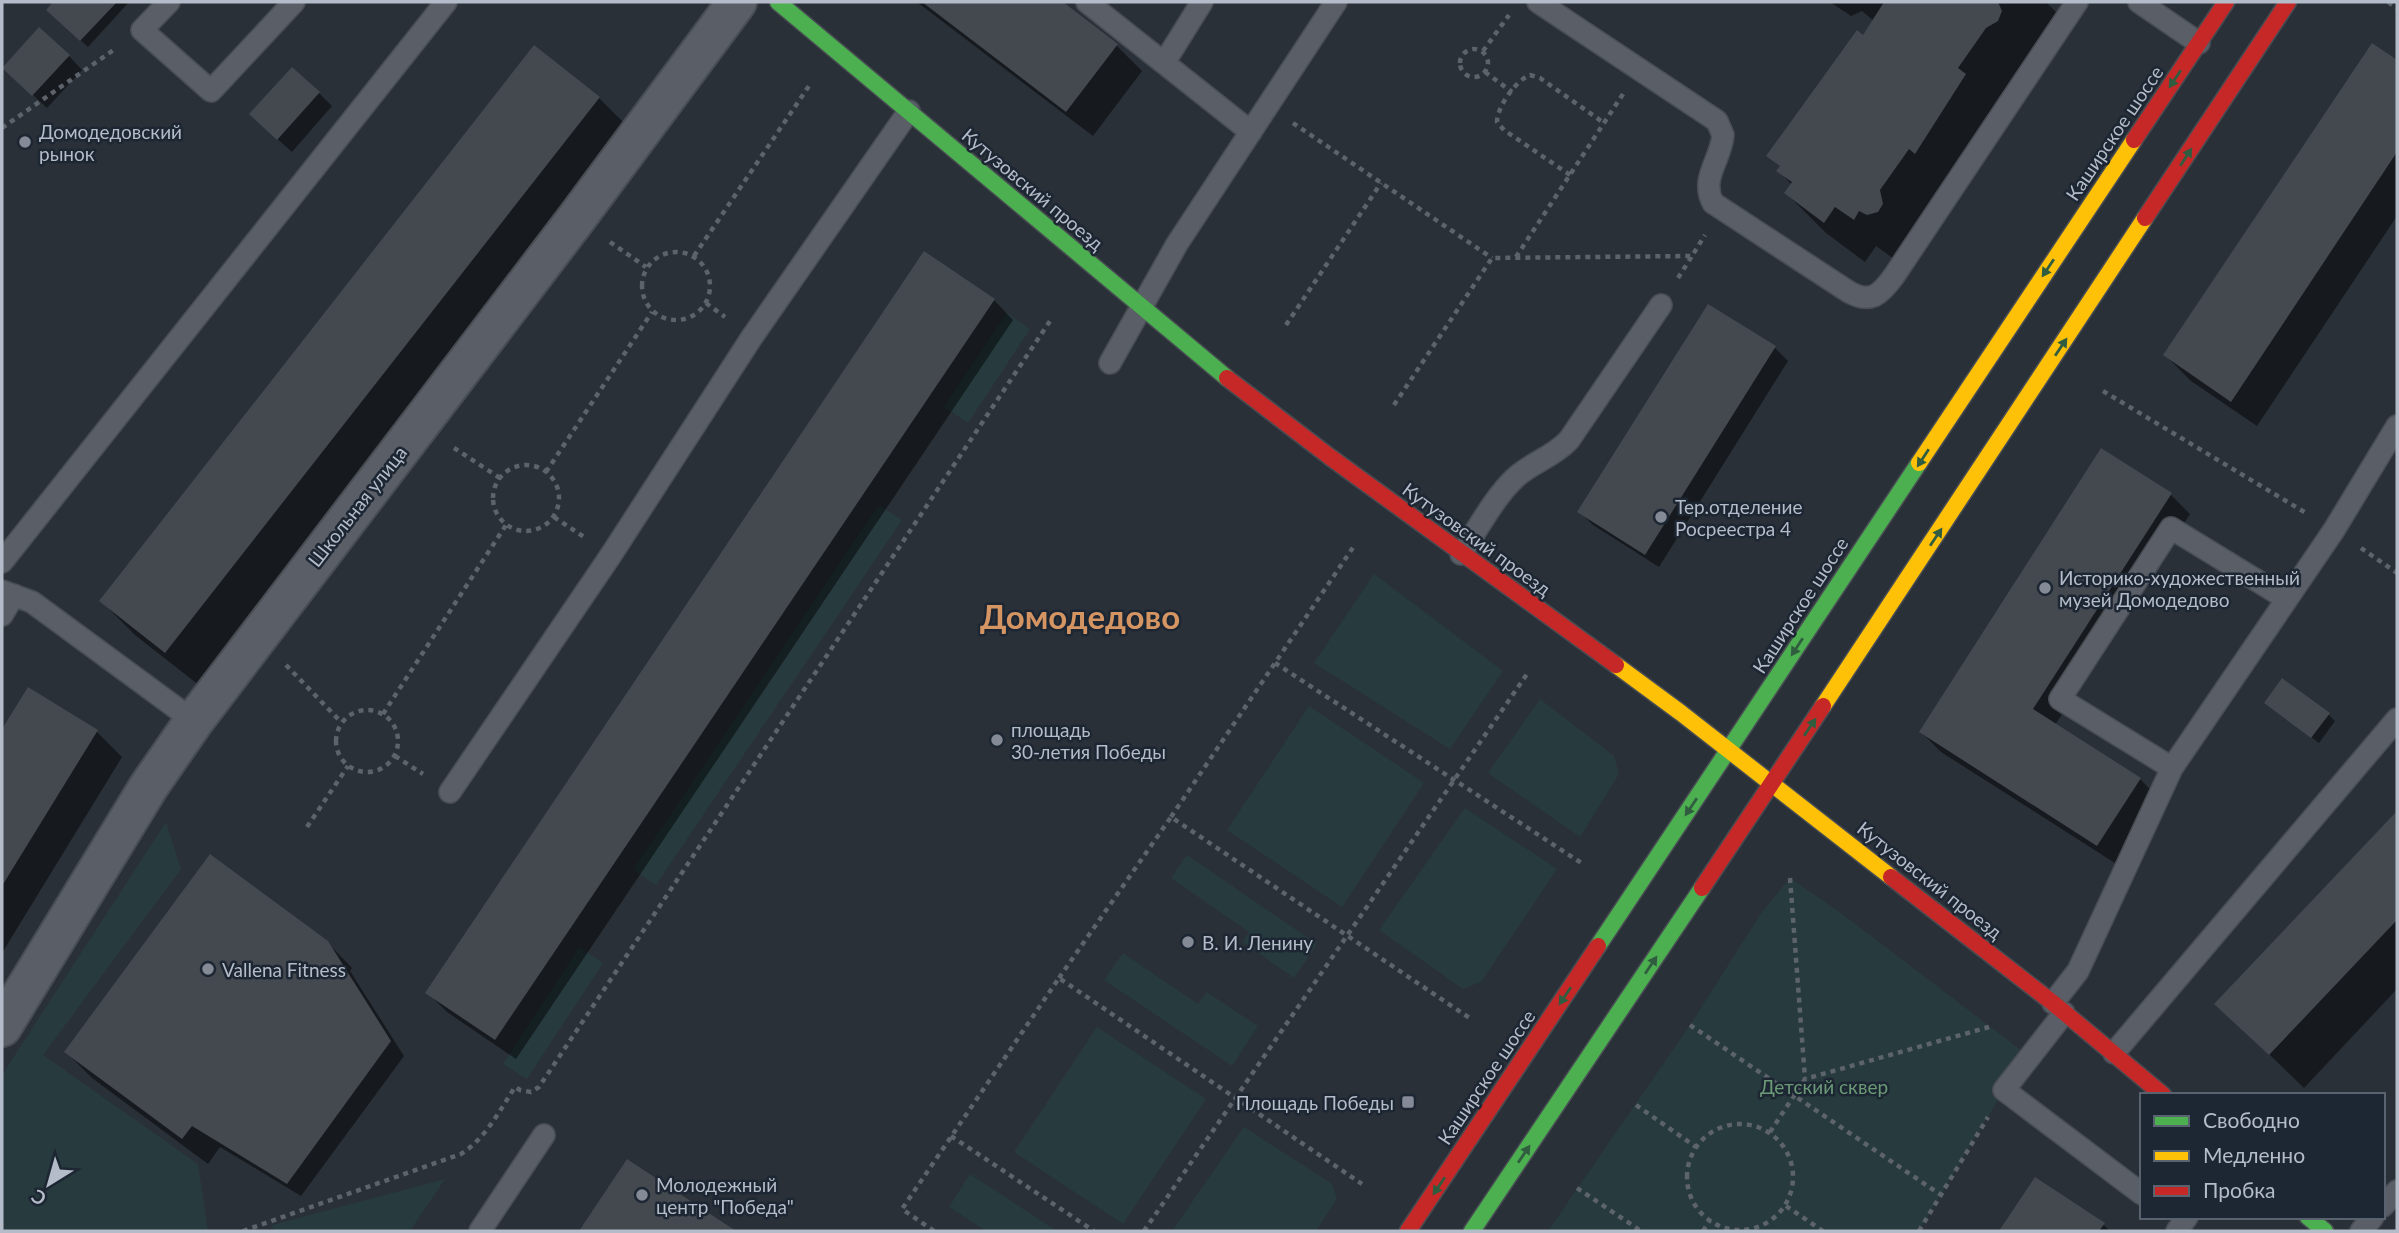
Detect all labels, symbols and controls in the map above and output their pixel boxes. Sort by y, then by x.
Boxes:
street label: Каширское шоссе [2060,61,2168,205]
one-way arrow [2168,70,2182,88]
place label: Домодедовский рынок [39,120,182,165]
street label: Кутузовский проезд [958,123,1109,255]
marker: Домодедовский рынок [17,134,33,150]
one-way arrow [2179,148,2193,166]
one-way arrow [2042,258,2055,278]
one-way arrow [2054,338,2067,357]
street label: Школьная улица [303,441,411,571]
one-way arrow [1916,448,1929,467]
street label: Кутузовский проезд [1398,477,1556,601]
place label: Тер.отделение Росреестра 4 [1675,495,1802,540]
marker: Тер.отделение Росреестра 4 [1653,509,1669,525]
one-way arrow [1929,527,1942,547]
street label: Каширское шоссе [1747,533,1853,677]
place label: Историко-художественный музей Домодедово [2059,566,2300,611]
marker: Историко-художественный музей Домодедово [2037,580,2053,596]
district label: Домодедово [980,596,1180,636]
one-way arrow [1791,638,1804,657]
one-way arrow [1803,717,1816,736]
place label: площадь 30-летия Победы [1011,718,1166,763]
marker: площадь 30-летия Победы [989,732,1005,748]
one-way arrow [1685,797,1698,817]
street label: Кутузовский проезд [1853,816,2007,944]
place label: В. И. Ленину [1202,931,1313,954]
marker: В. И. Ленину [1180,934,1196,950]
one-way arrow [1644,956,1657,975]
place label: Vallena Fitness [222,958,346,981]
marker: Vallena Fitness [200,961,216,977]
one-way arrow [1559,987,1572,1006]
street label: Каширское шоссе [1432,1005,1540,1149]
park label: Детский сквер [1760,1075,1888,1098]
place label: Площадь Победы [1236,1091,1394,1114]
legend [2140,1093,2385,1219]
marker: Площадь Победы [1400,1094,1416,1110]
text: Свободно [2203,1107,2300,1132]
text: Медленно [2203,1142,2305,1167]
one-way arrow [1517,1145,1531,1163]
north arrow [14,1149,84,1219]
place label: Молодежный центр "Победа" [656,1173,794,1218]
one-way arrow [1433,1176,1446,1195]
text: Пробка [2203,1177,2276,1202]
text: С [26,1185,50,1211]
marker: Молодежный центр "Победа" [634,1187,650,1203]

